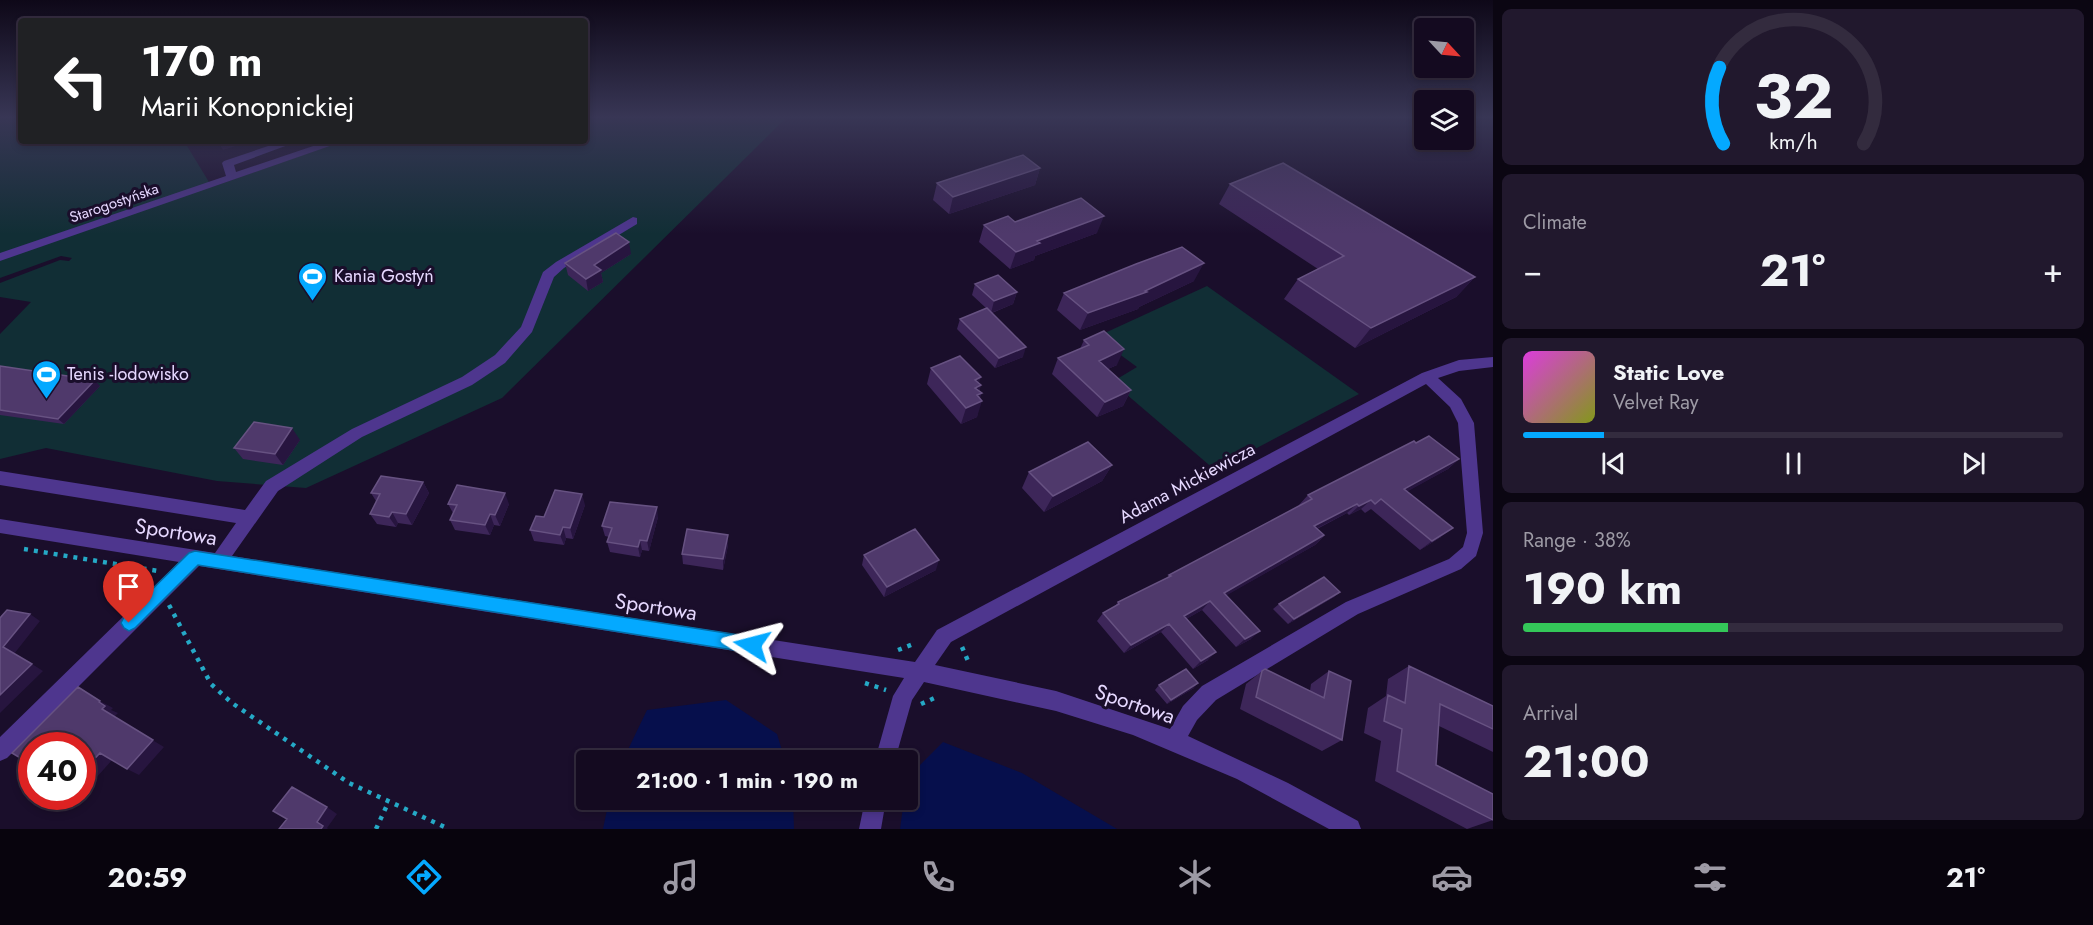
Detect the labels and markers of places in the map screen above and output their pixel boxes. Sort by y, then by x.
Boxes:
sports icon: Kania Gostyń [297,260,329,302]
place label: Kania Gostyń [334,263,434,289]
sports icon: Tenis -lodowisko [30,358,62,400]
place label: Tenis -lodowisko [67,361,189,387]
pin [103,561,154,623]

